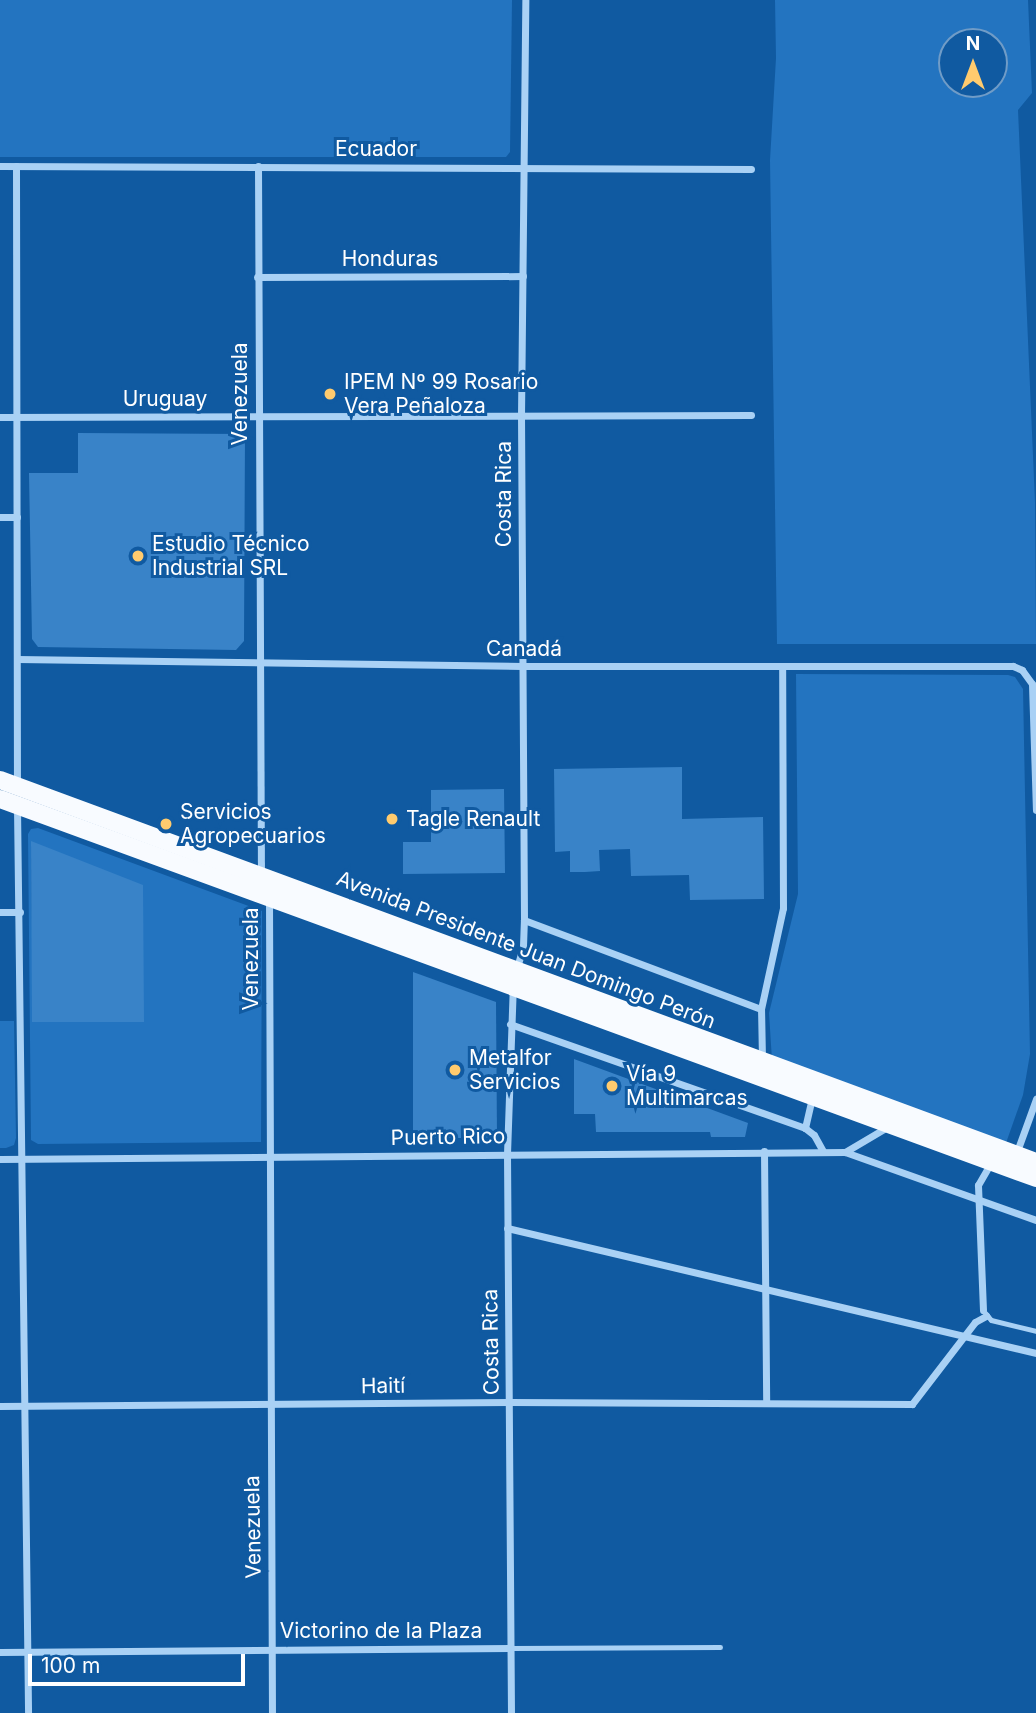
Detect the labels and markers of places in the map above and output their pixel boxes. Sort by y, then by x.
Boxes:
place label: IPEM Nº 99 Rosario Vera Peñaloza [344,369,538,419]
marker: IPEM Nº 99 Rosario Vera Peñaloza [322,386,338,402]
place label: Estudio Técnico Industrial SRL [152,531,310,581]
marker: Estudio Técnico Industrial SRL [130,548,146,564]
place label: Servicios Agropecuarios [180,799,326,849]
place label: Tagle Renault [406,806,540,832]
marker: Tagle Renault [384,811,400,827]
marker: Servicios Agropecuarios [158,816,174,832]
place label: Metalfor Servicios [469,1045,561,1095]
place label: Vía 9 Multimarcas [626,1061,748,1111]
marker: Metalfor Servicios [447,1062,463,1078]
marker: Vía 9 Multimarcas [604,1078,620,1094]

